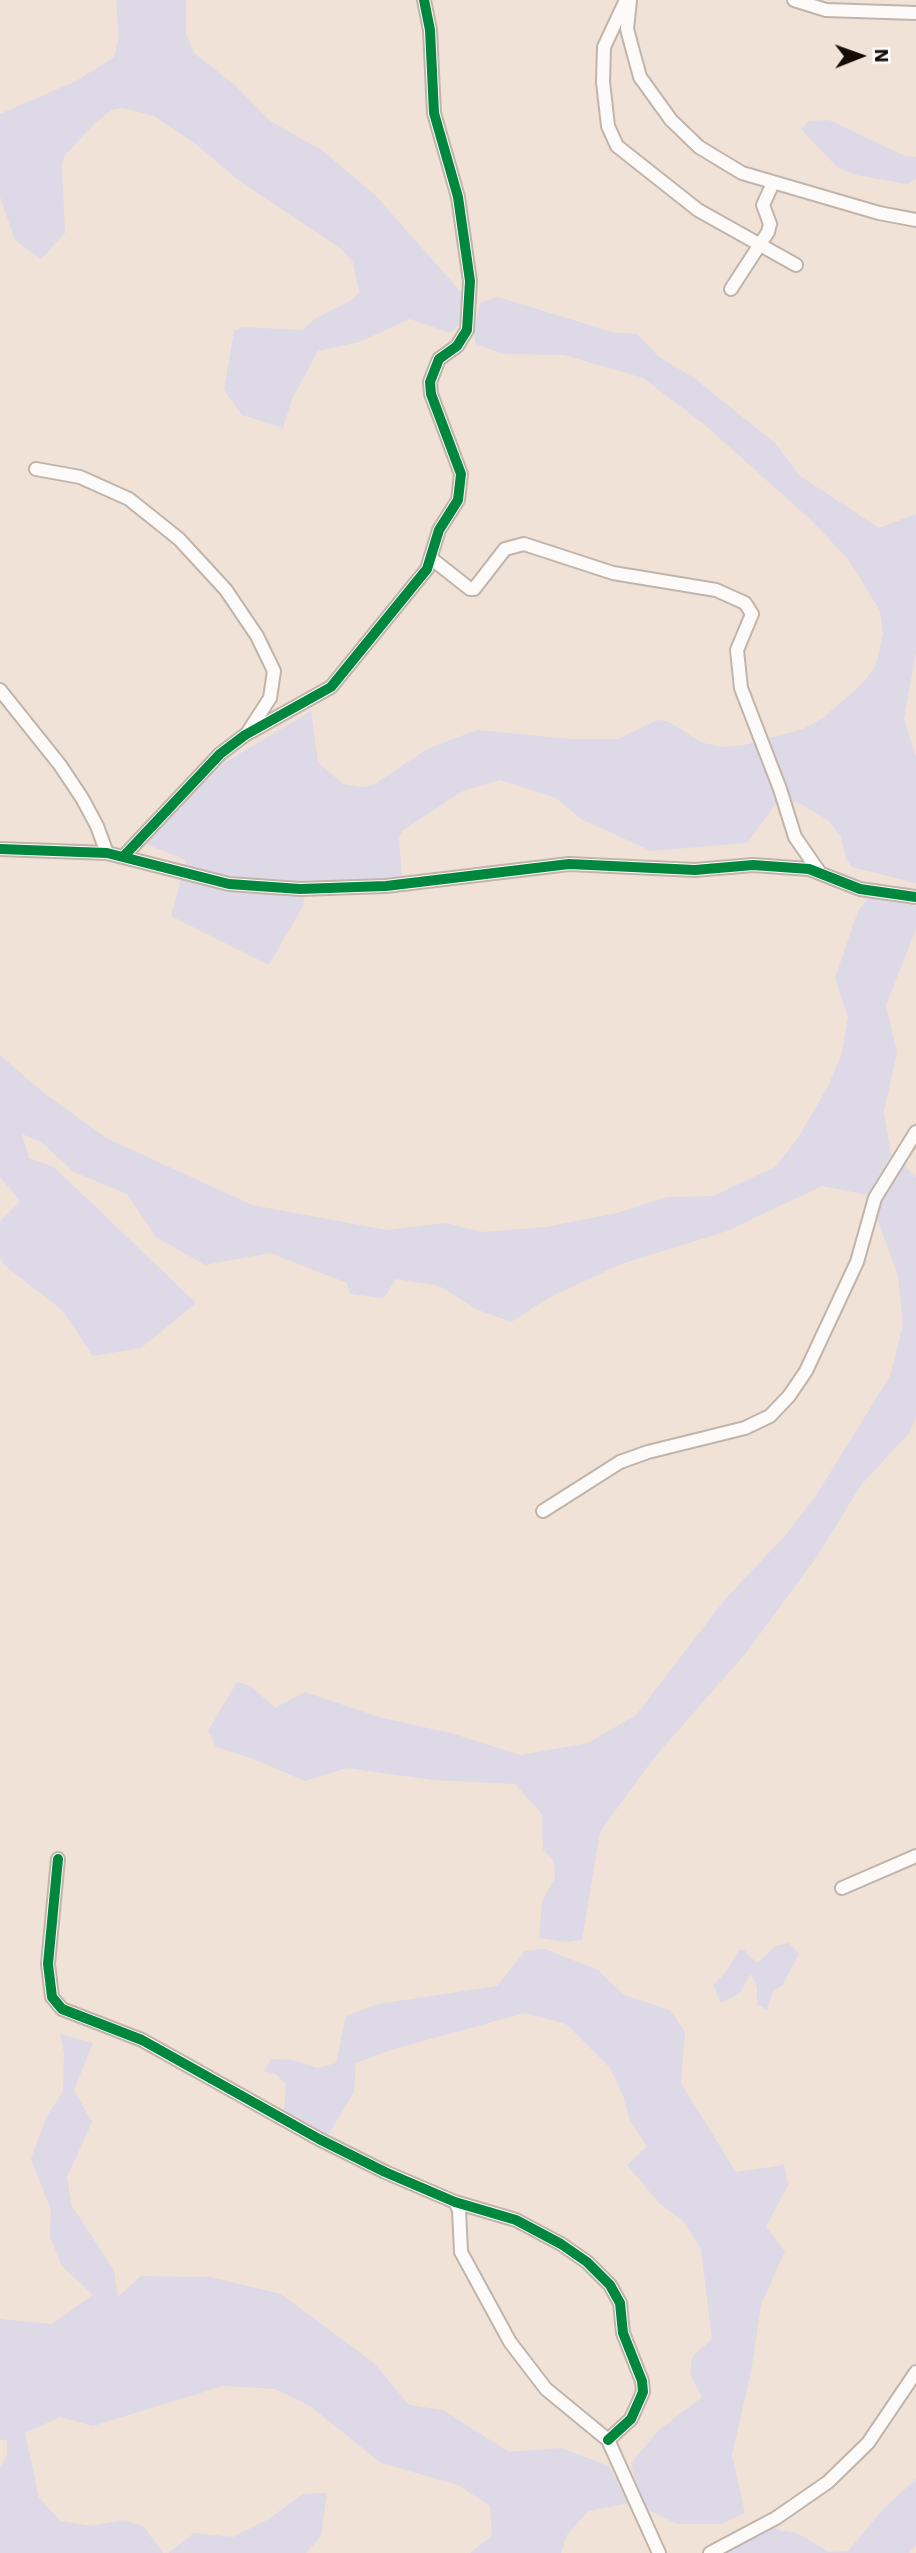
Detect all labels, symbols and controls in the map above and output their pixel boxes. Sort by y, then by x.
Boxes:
north arrow [825,21,895,91]
text: N [870,48,893,63]

